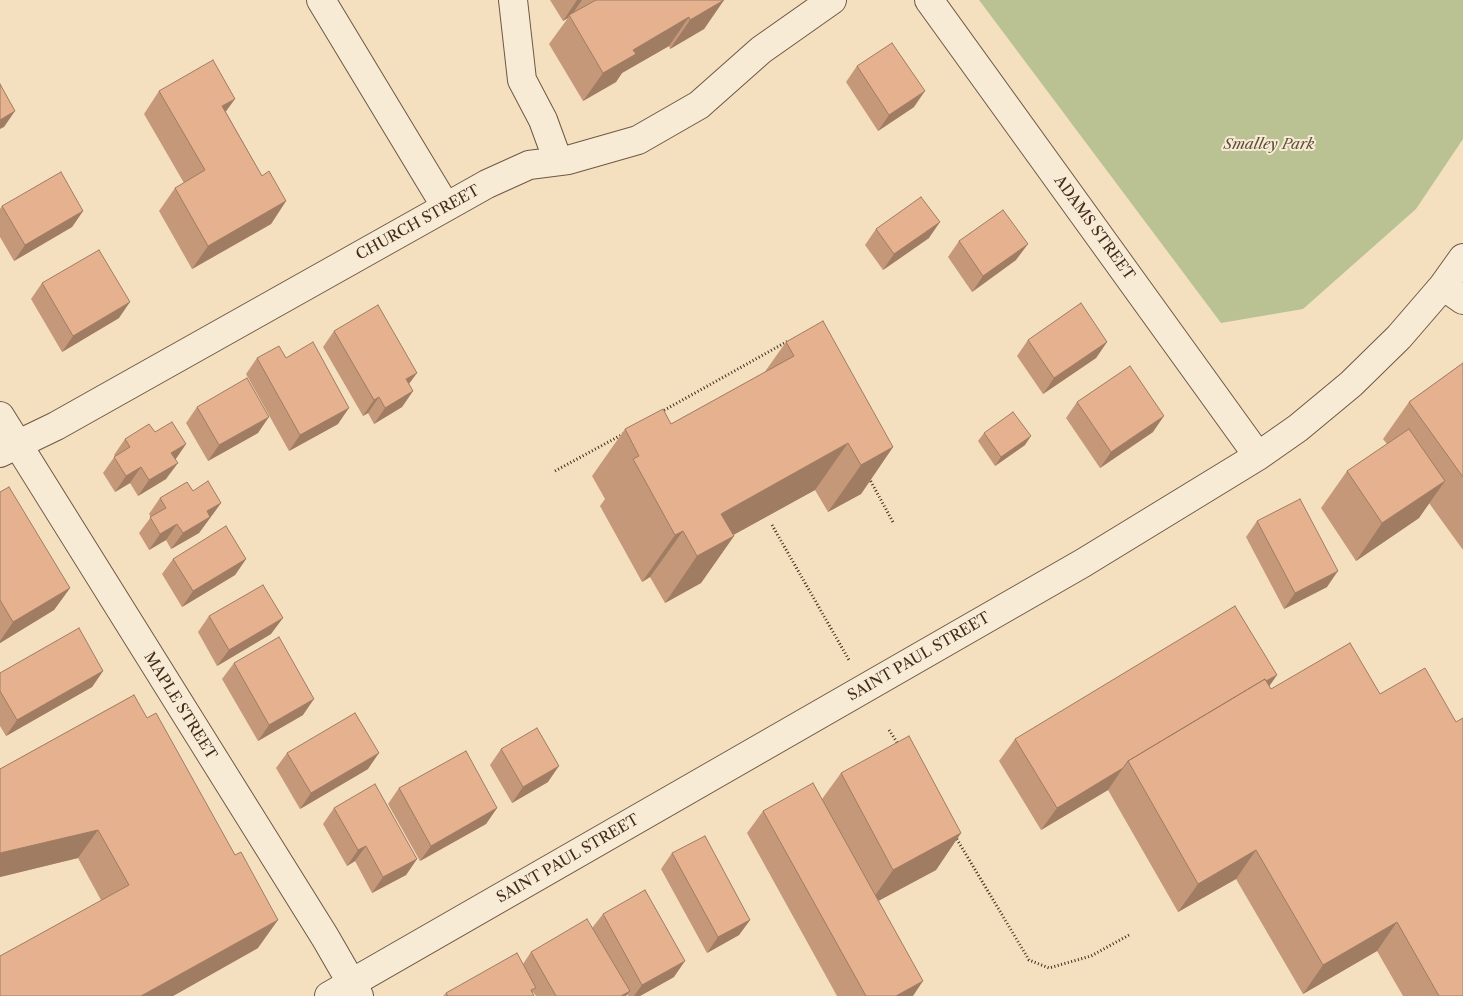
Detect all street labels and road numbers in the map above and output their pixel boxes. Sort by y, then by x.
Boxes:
street label: ADAMS STREET [1050,172,1138,284]
street label: CHURCH STREET [353,182,483,264]
street label: SAINT PAUL STREET [845,609,993,705]
street label: MAPLE STREET [140,649,220,763]
street label: SAINT PAUL STREET [494,811,642,907]

